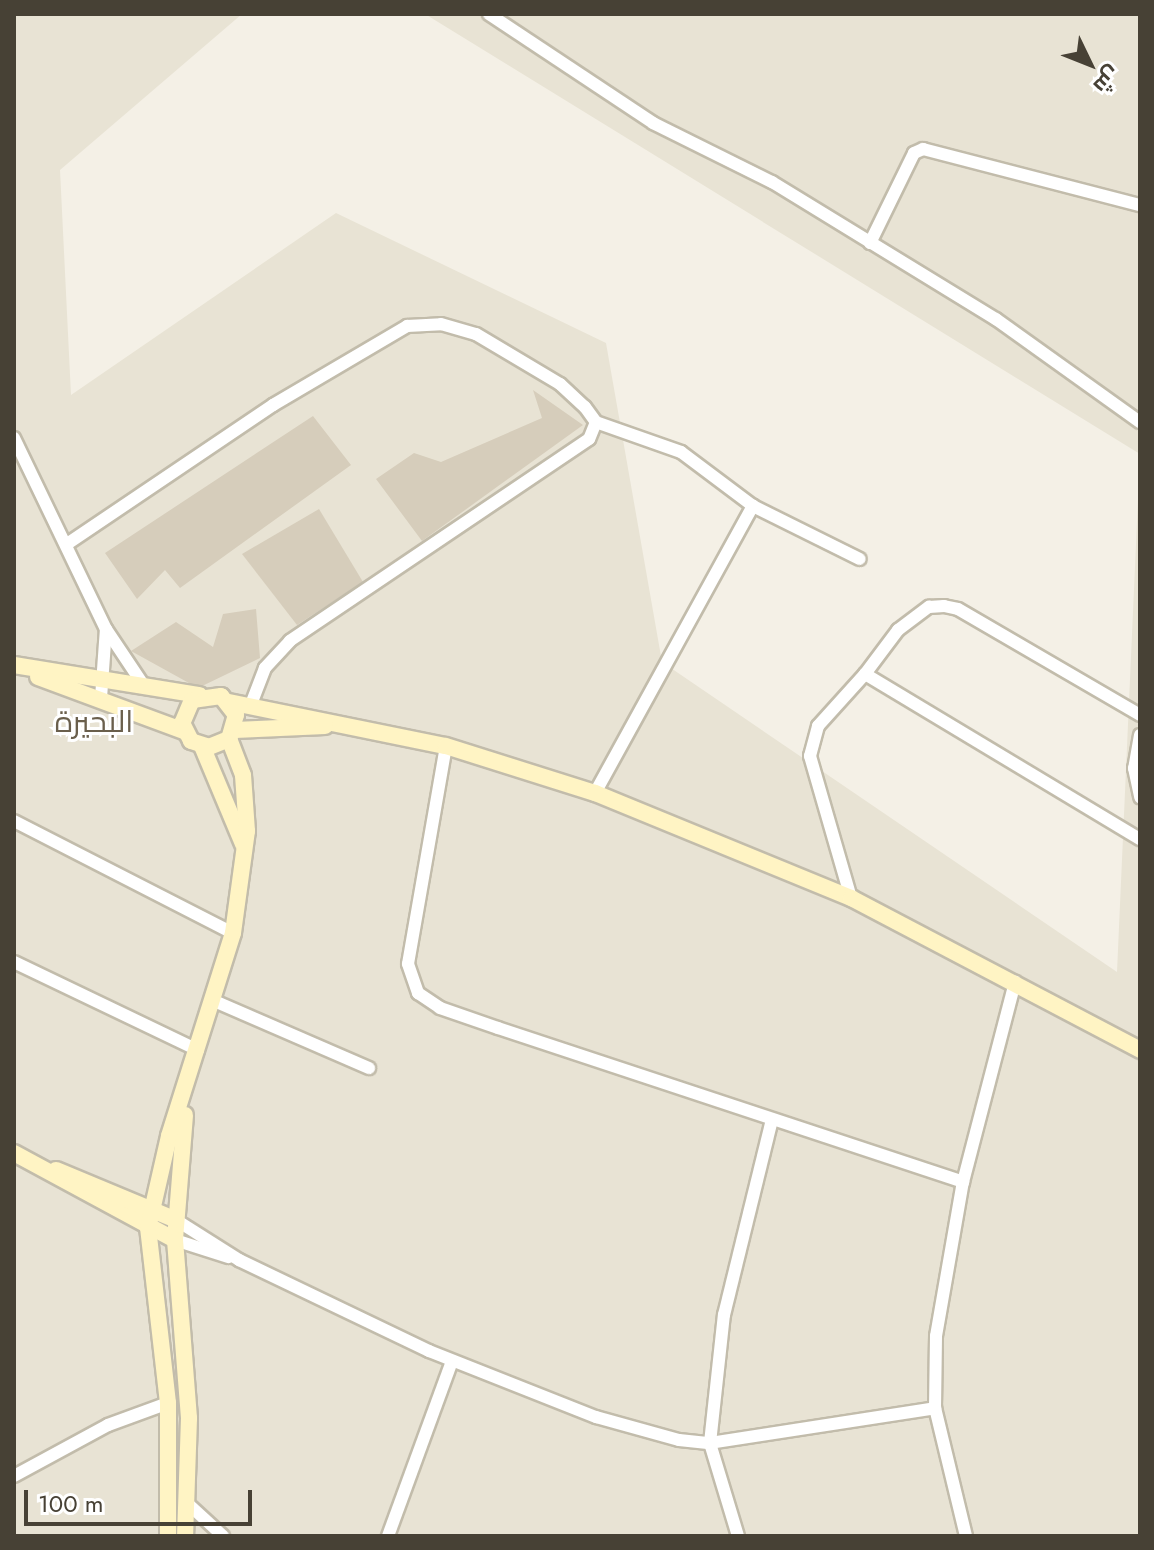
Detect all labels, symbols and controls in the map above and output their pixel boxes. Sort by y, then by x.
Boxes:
north arrow [1050,24,1130,104]
text: ش [1086,59,1129,102]
district label: البحيرة [55,704,133,740]
scale bar [28,1474,256,1524]
text: 100 m [38,1486,104,1521]

